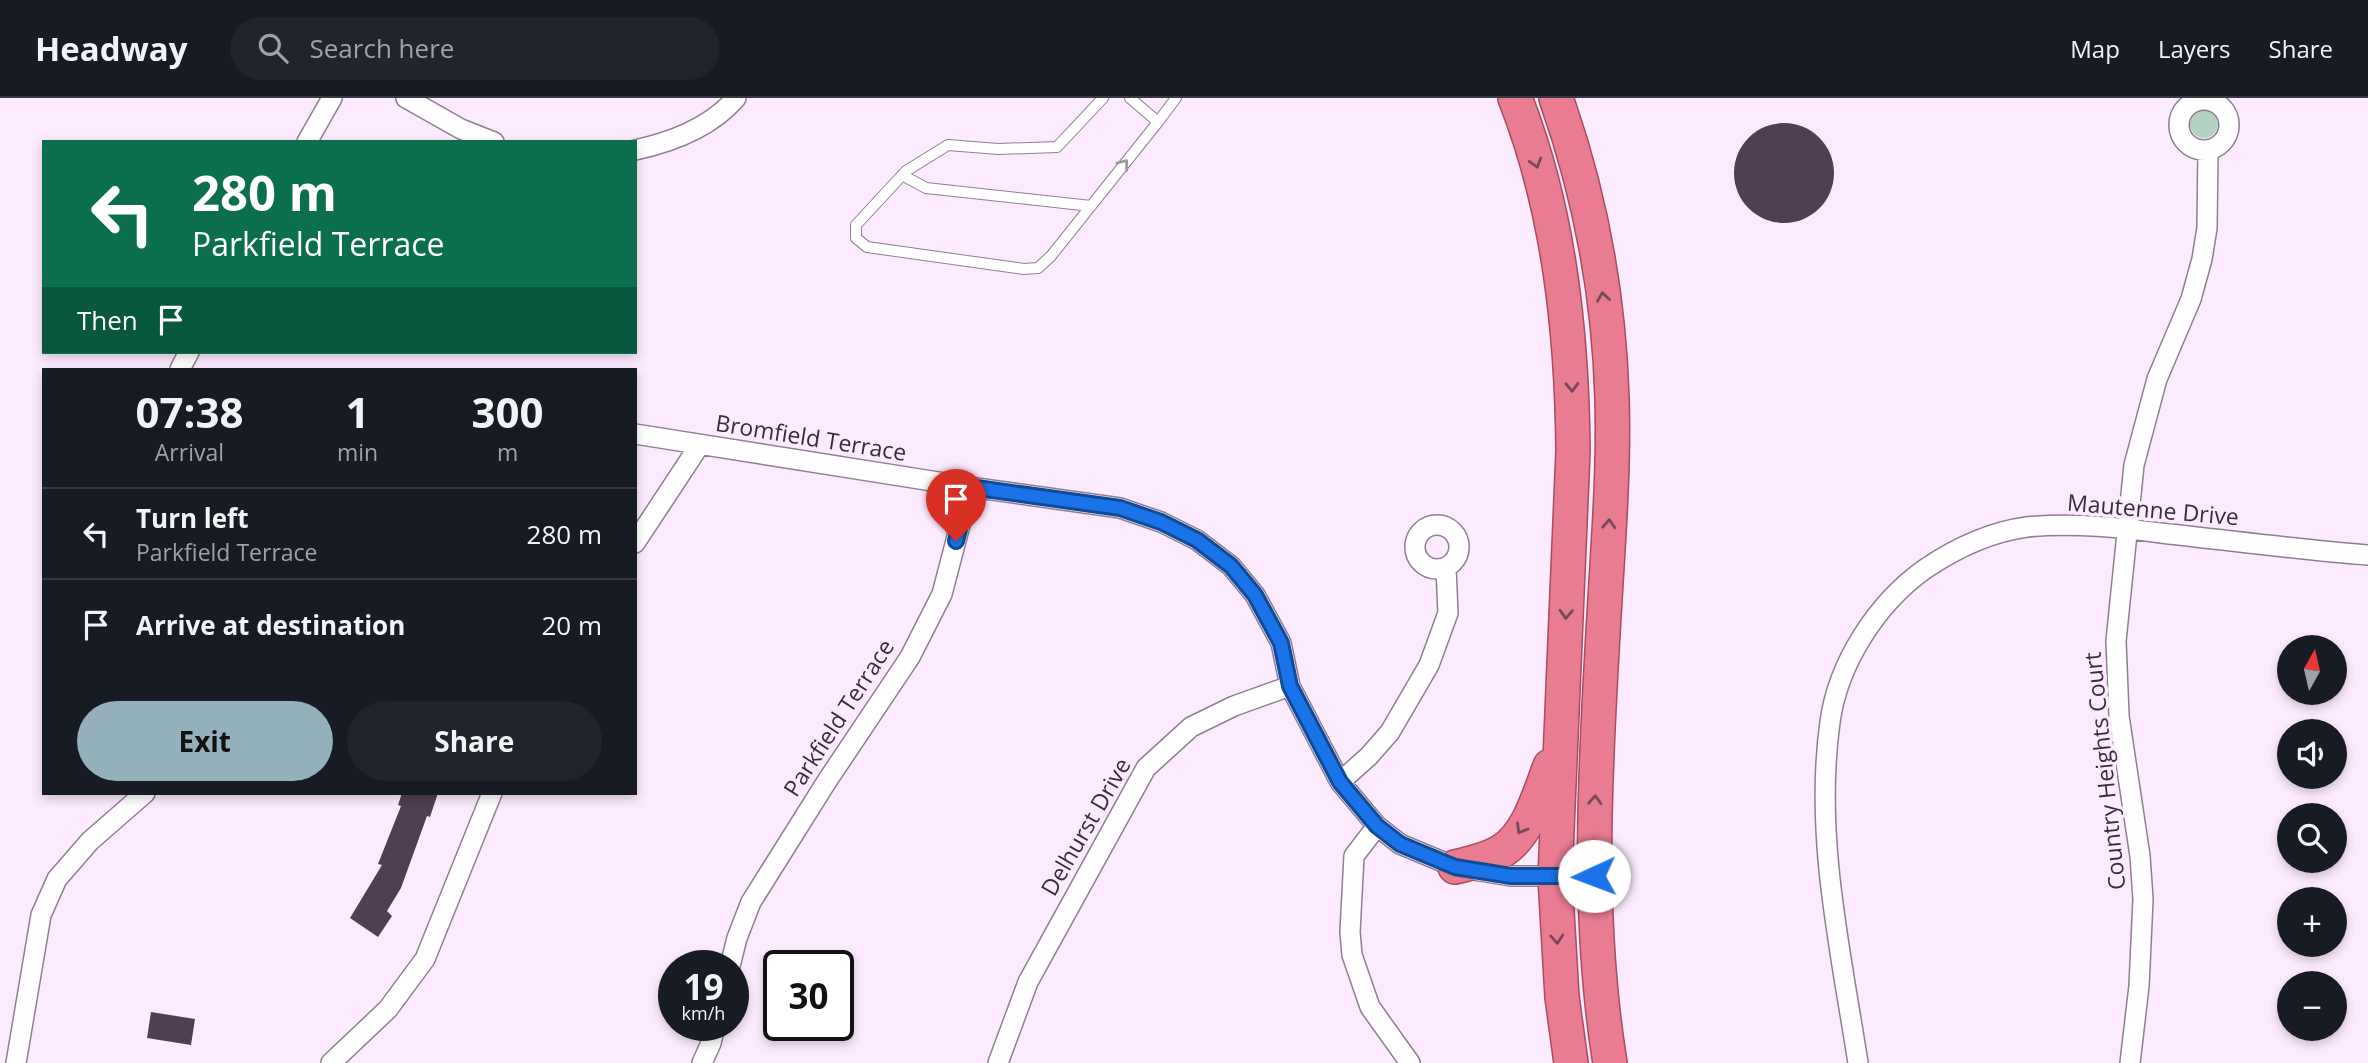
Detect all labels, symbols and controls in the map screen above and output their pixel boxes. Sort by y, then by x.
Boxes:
search box [230,17,720,80]
text: Headway [35,26,188,71]
icon: search [254,29,292,67]
text: Search here [310,30,454,66]
text: Map [2070,32,2120,65]
text: Layers [2158,32,2231,65]
text: Share [2269,32,2333,65]
one-way arrow [1527,157,1542,169]
text: 280 m [192,159,337,225]
one-way arrow [1116,159,1128,172]
icon: left [77,168,168,259]
text: Parkfield Terrace [192,222,445,265]
one-way arrow [1596,291,1611,302]
icon: arrive [152,301,190,339]
text: Then [77,302,138,338]
one-way arrow [1565,382,1580,393]
text: 07:38 [135,383,243,440]
text: 1 [345,383,370,440]
text: 300 [472,383,544,440]
street label: Bromfield Terrace [713,406,909,468]
text: Arrival [155,436,224,468]
text: min [337,436,378,468]
text: m [497,436,518,468]
pin [926,469,986,541]
icon: arrive [937,480,975,518]
street label: Mautenne Drive [2066,486,2240,532]
text: Turn left [136,500,248,536]
icon: left [77,515,115,553]
text: 280 m [527,516,602,552]
one-way arrow [1601,518,1616,529]
text: Parkfield Terrace [136,536,318,568]
icon: arrive [77,606,115,644]
text: Arrive at destination [136,607,405,643]
text: 20 m [541,607,602,643]
one-way arrow [1558,609,1573,620]
street label: Parkfield Terrace [775,633,901,802]
north arrow [2277,635,2347,705]
map controls [2277,635,2347,1041]
street label: Country Heights Court [2076,651,2132,892]
button: Exit [77,701,333,781]
button: Share [347,701,602,781]
button: sound [2277,719,2347,789]
street label: Delhurst Drive [1033,752,1138,901]
one-way arrow [1588,794,1603,805]
button: search [2277,803,2347,873]
one-way arrow [1516,821,1529,834]
position arrow [1557,839,1631,913]
button: + [2277,887,2347,957]
one-way arrow [1550,934,1565,945]
speed limit sign: 30 [763,950,854,1041]
text: 19 [683,963,724,1010]
button: − [2277,971,2347,1041]
text: km/h [682,1001,725,1025]

